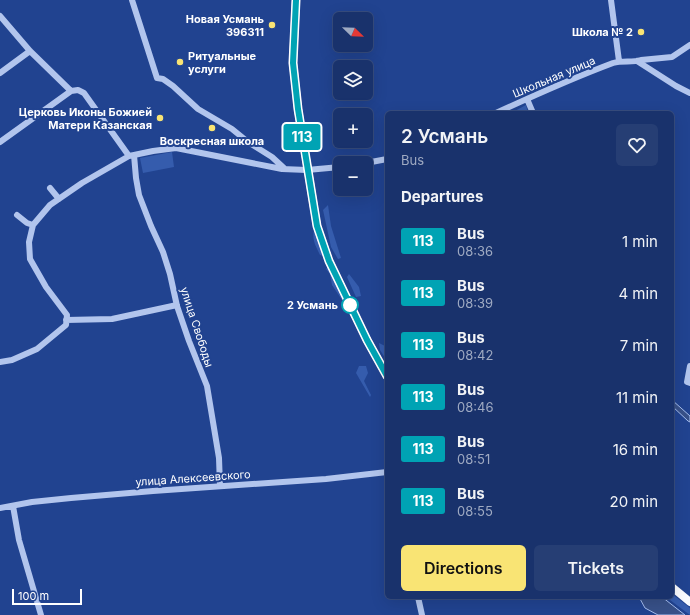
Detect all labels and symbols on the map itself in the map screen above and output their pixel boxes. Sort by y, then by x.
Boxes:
place label: Новая Усмань 396311 [186,12,265,39]
north arrow [333,12,373,52]
marker: Новая Усмань 396311 [267,20,277,30]
place label: Школа № 2 [572,25,633,39]
marker: Школа № 2 [636,27,646,37]
place label: Ритуальные услуги [188,49,257,76]
street label: Школьная улица [511,53,597,101]
marker: Ритуальные услуги [175,57,185,67]
place label: Церковь Иконы Божией Матери Казанская [19,105,152,132]
marker: Церковь Иконы Божией Матери Казанская [155,113,165,123]
marker: Воскресная школа [207,123,217,133]
line badge: 113 [279,124,325,150]
place label: Воскресная школа [160,134,264,148]
street label: улица Свободы [177,285,217,369]
marker: 2 Усмань [341,296,359,314]
place label: 2 Усмань [287,298,338,312]
street label: улица Алексеевского [135,467,252,489]
scale bar [12,587,82,606]

